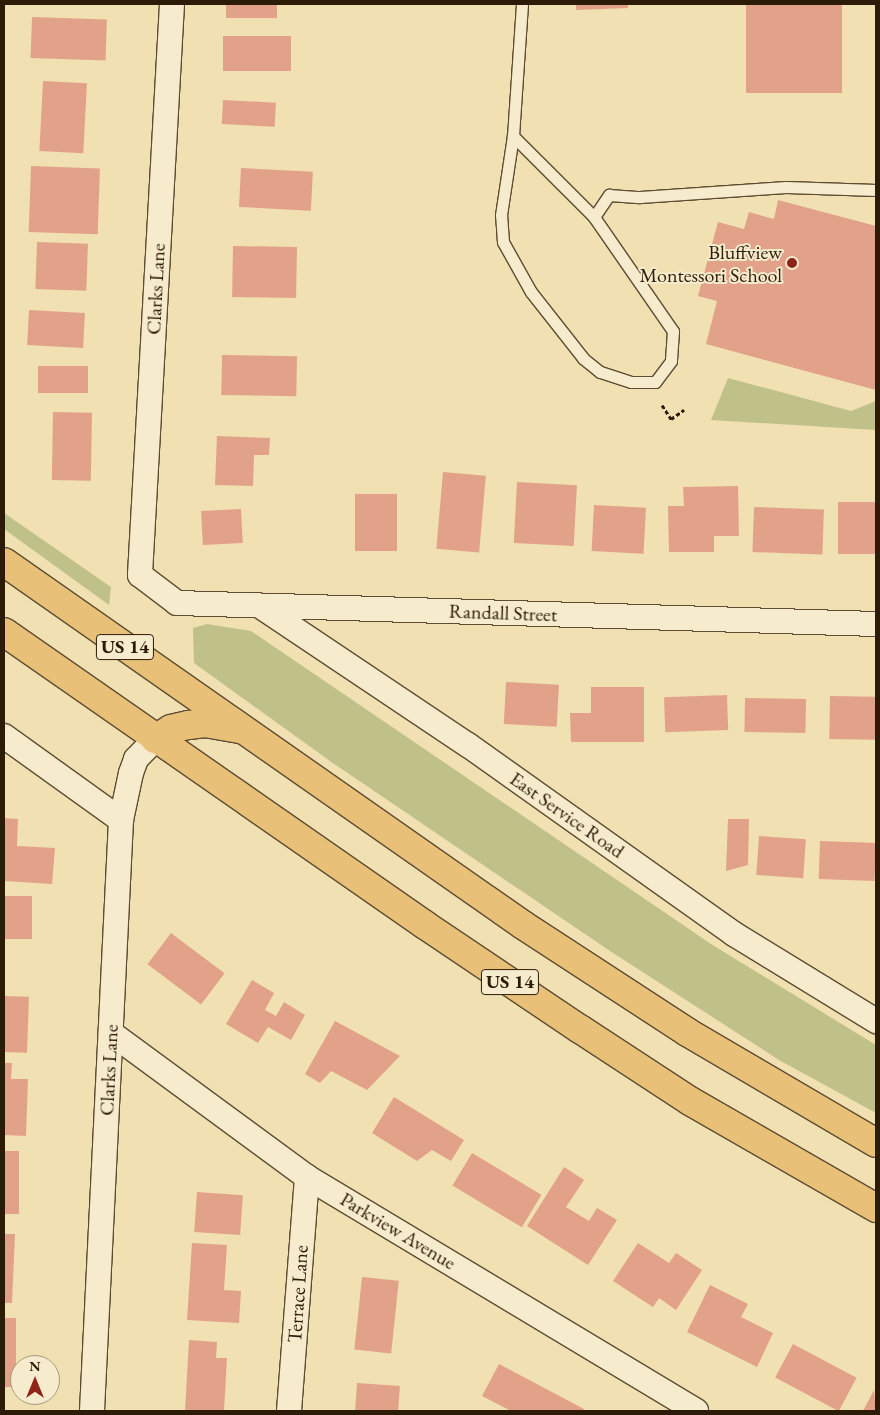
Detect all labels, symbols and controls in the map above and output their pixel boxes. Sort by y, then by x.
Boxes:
place label: Bluffview Montessori School [639,240,782,287]
street label: Clarks Lane [142,243,170,335]
marker: Bluffview Montessori School [786,257,798,269]
street label: Randall Street [448,599,558,627]
road number: US 14 [95,630,155,664]
street label: East Service Road [505,767,629,863]
road number: US 14 [480,966,540,999]
street label: Clarks Lane [95,1024,123,1116]
street label: Parkview Avenue [336,1187,460,1275]
street label: Terrace Lane [283,1244,313,1344]
north arrow [10,1355,60,1405]
text: N [29,1357,41,1375]

